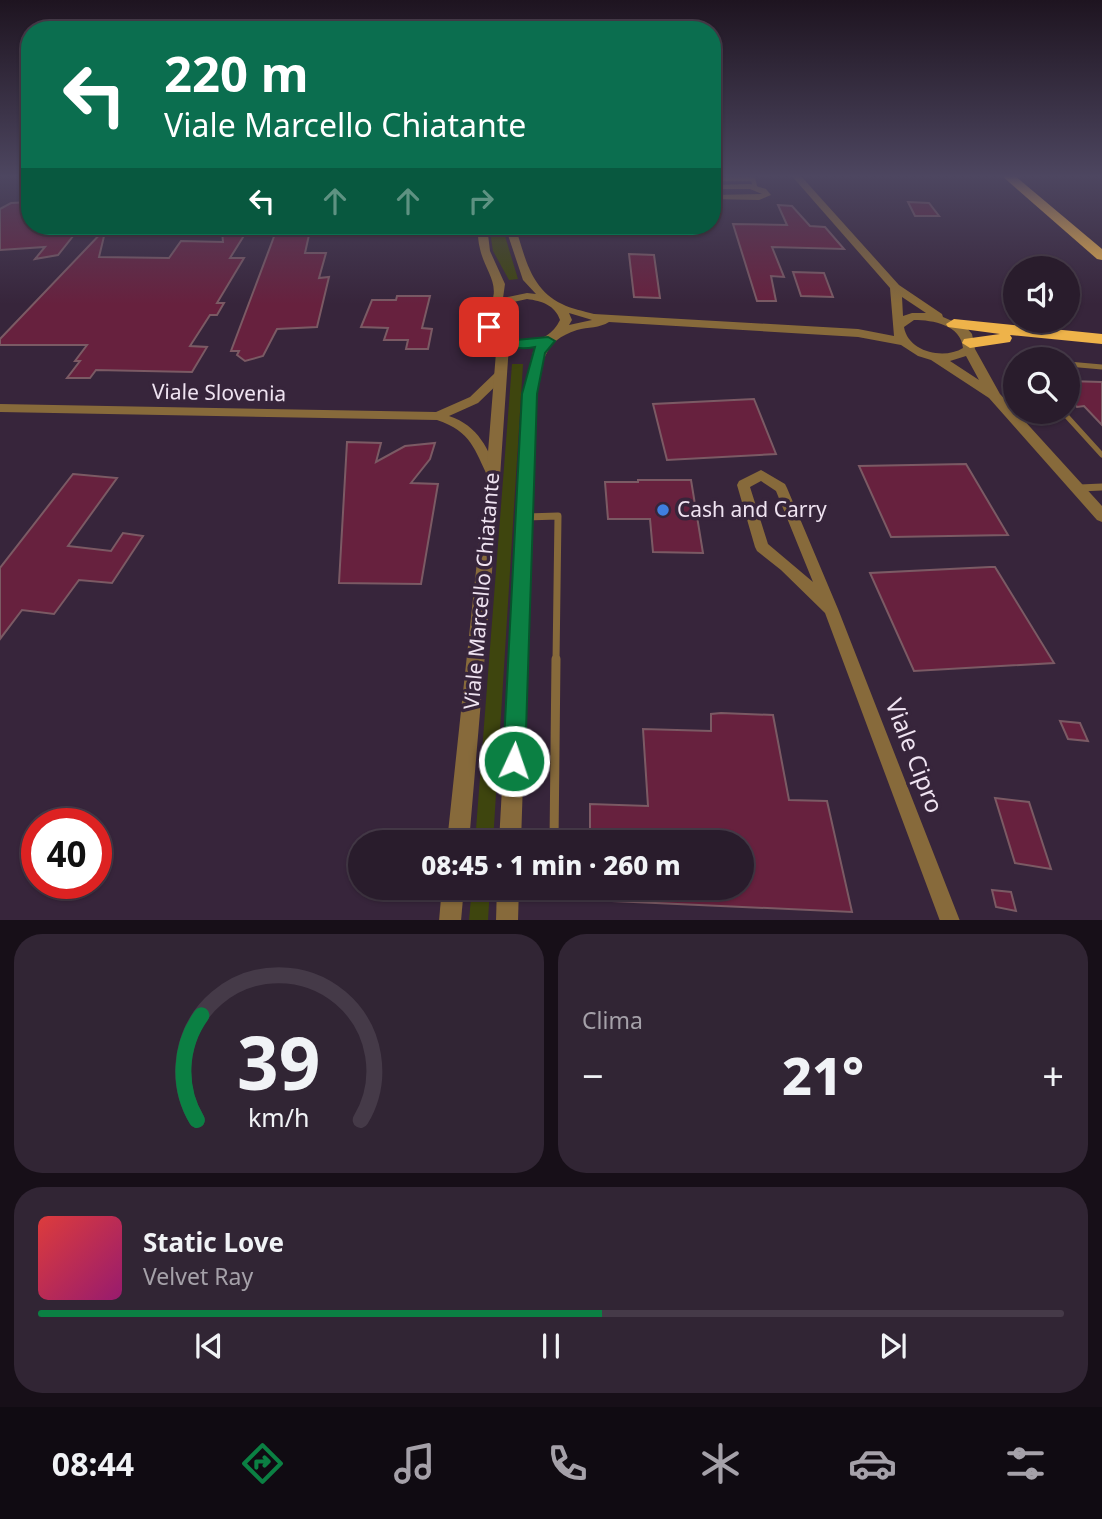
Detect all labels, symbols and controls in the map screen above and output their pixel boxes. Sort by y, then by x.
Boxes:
text: 220 m [164,40,309,106]
icon: left [49,49,140,140]
text: Viale Marcello Chiatante [164,103,526,146]
icon: left [243,182,281,220]
icon: ahead [316,182,354,220]
icon: ahead [389,182,427,220]
icon: right [462,182,500,220]
map controls [1003,256,1080,424]
button: sound [1003,256,1080,333]
pin [459,297,519,357]
icon: arrive [470,308,508,346]
button: search [1003,347,1080,424]
street label: Viale Slovenia [152,377,286,407]
street label: Viale Marcello Chiatante [457,471,505,711]
place label: Cash and Carry [677,495,827,523]
marker: Cash and Carry [655,502,671,518]
street label: Viale Cipro [878,693,952,817]
position arrow [477,724,551,798]
speed limit sign: 40 [21,808,112,899]
text: 08:45 · 1 min · 260 m [421,847,681,883]
text: Clima [582,1004,643,1036]
text: 39 [237,1012,321,1111]
text: 21° [782,1039,864,1110]
text: − [582,1049,604,1101]
text: + [1042,1049,1064,1101]
text: km/h [248,1099,310,1133]
text: Static Love [143,1224,284,1260]
text: Velvet Ray [143,1260,253,1292]
icon: previous [190,1327,228,1365]
icon: pause [532,1327,570,1365]
icon: next [874,1327,912,1365]
icon: directions [238,1439,287,1488]
icon: music [390,1439,439,1488]
icon: phone [543,1439,592,1488]
icon: climate [696,1439,745,1488]
icon: car [848,1439,897,1488]
icon: filters [1001,1439,1050,1488]
text: 08:44 [52,1442,134,1485]

